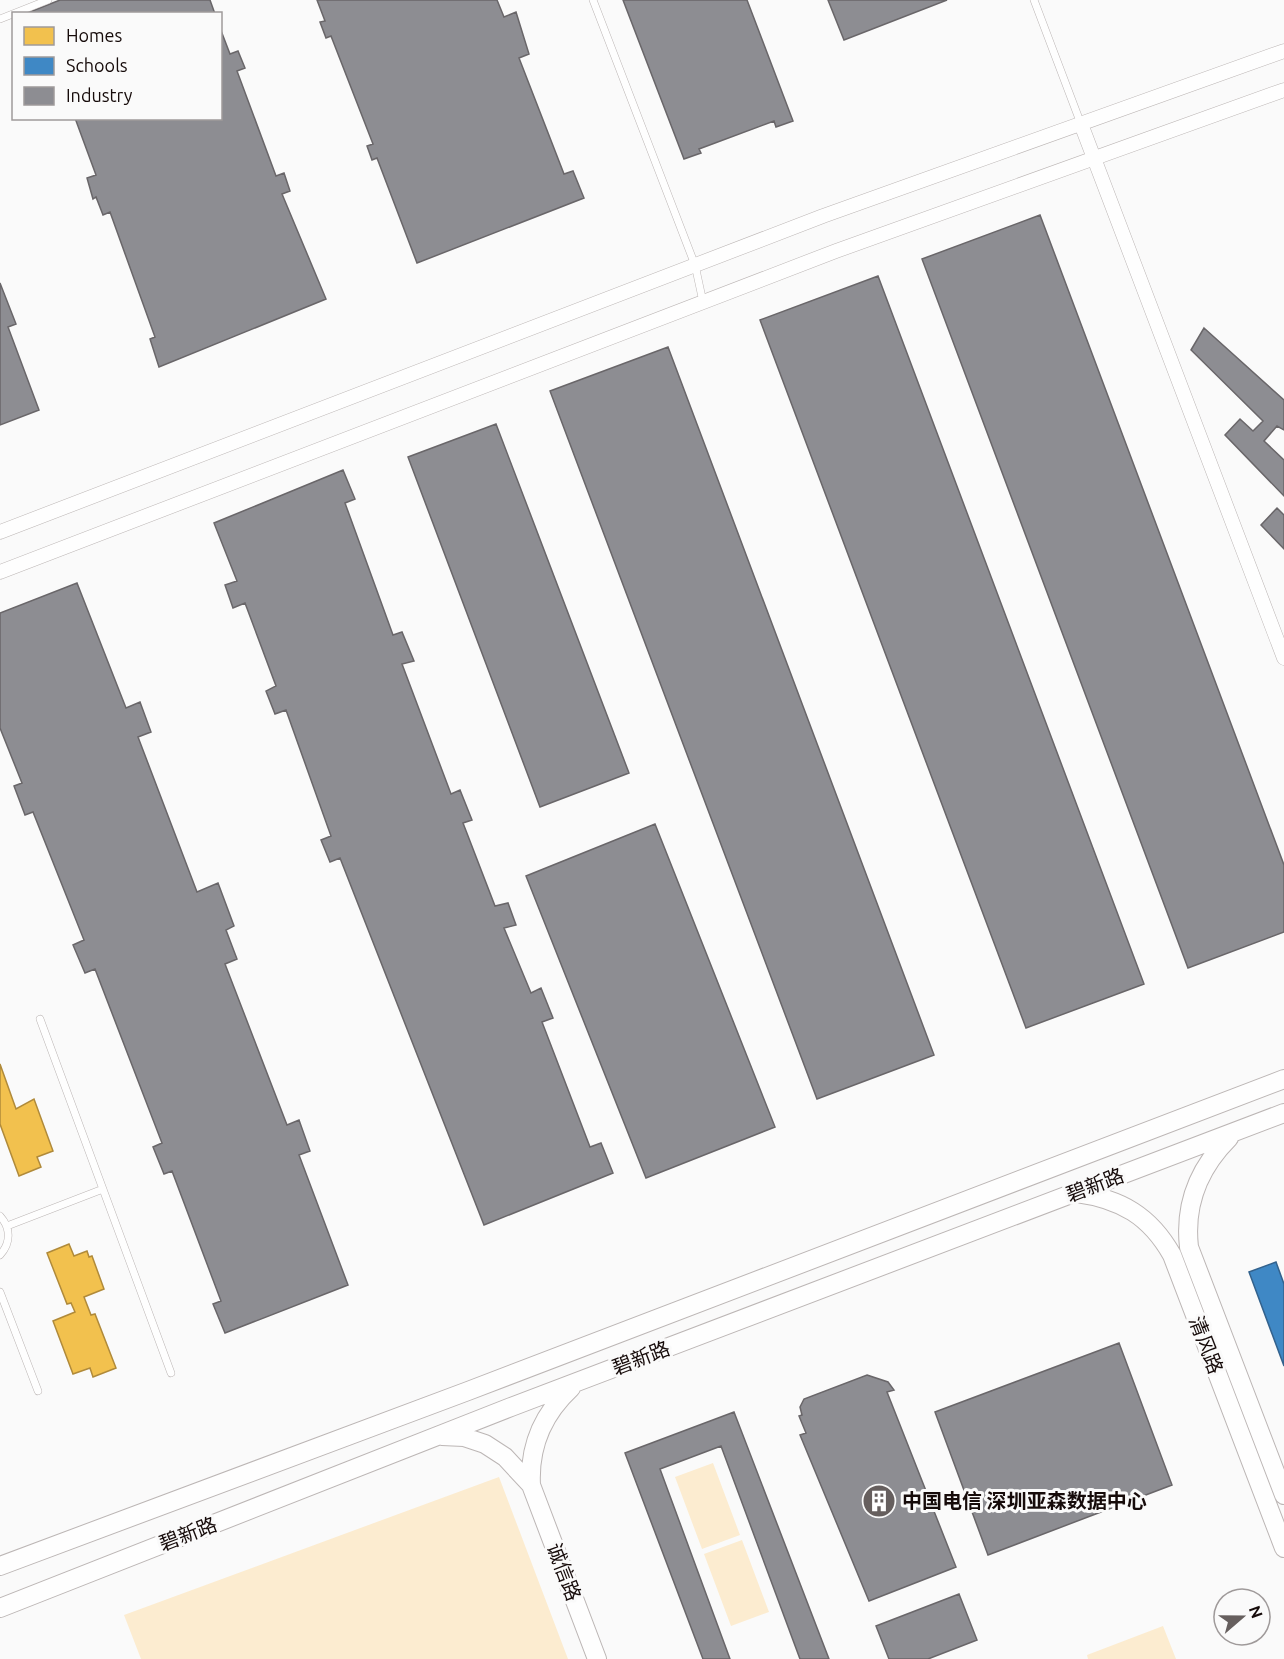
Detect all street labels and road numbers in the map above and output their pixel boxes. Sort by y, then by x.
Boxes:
street label: 碧新路 [1063,1163,1127,1206]
street label: 清风路 [1185,1313,1228,1377]
street label: 碧新路 [609,1336,673,1379]
street label: 碧新路 [156,1512,220,1555]
street label: 诚信路 [543,1540,586,1604]

